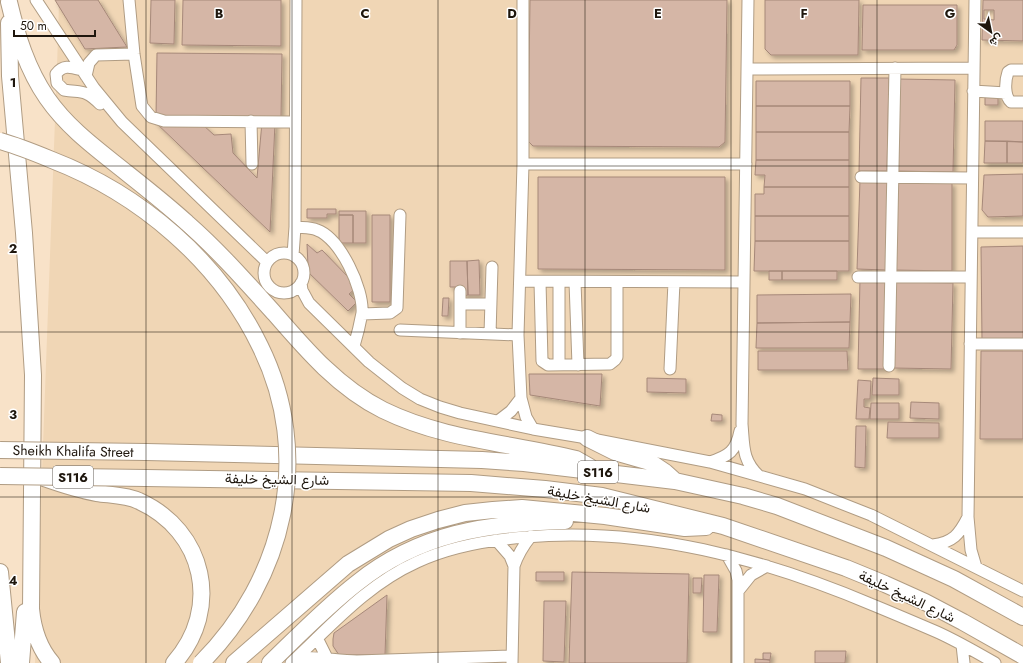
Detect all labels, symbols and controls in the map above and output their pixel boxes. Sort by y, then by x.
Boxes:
text: B [215,4,224,23]
text: C [360,4,370,23]
text: D [507,4,517,23]
text: E [654,4,662,23]
text: F [800,4,808,23]
text: G [945,4,956,23]
scale bar [14,12,95,38]
north arrow [971,12,1011,52]
text: 50 m [20,17,47,35]
text: ش [987,30,1006,51]
text: 1 [10,73,16,92]
text: 2 [9,239,17,258]
text: 3 [9,405,17,424]
street label: Sheikh Khalifa Street [12,440,134,462]
road number: S116 [578,461,618,483]
road number: S116 [53,466,93,488]
street label: شارع الشيخ خليفة [225,468,329,491]
street label: شارع الشيخ خليفة [546,480,652,519]
street label: شارع الشيخ خليفة [855,565,958,628]
text: 4 [8,571,18,590]

